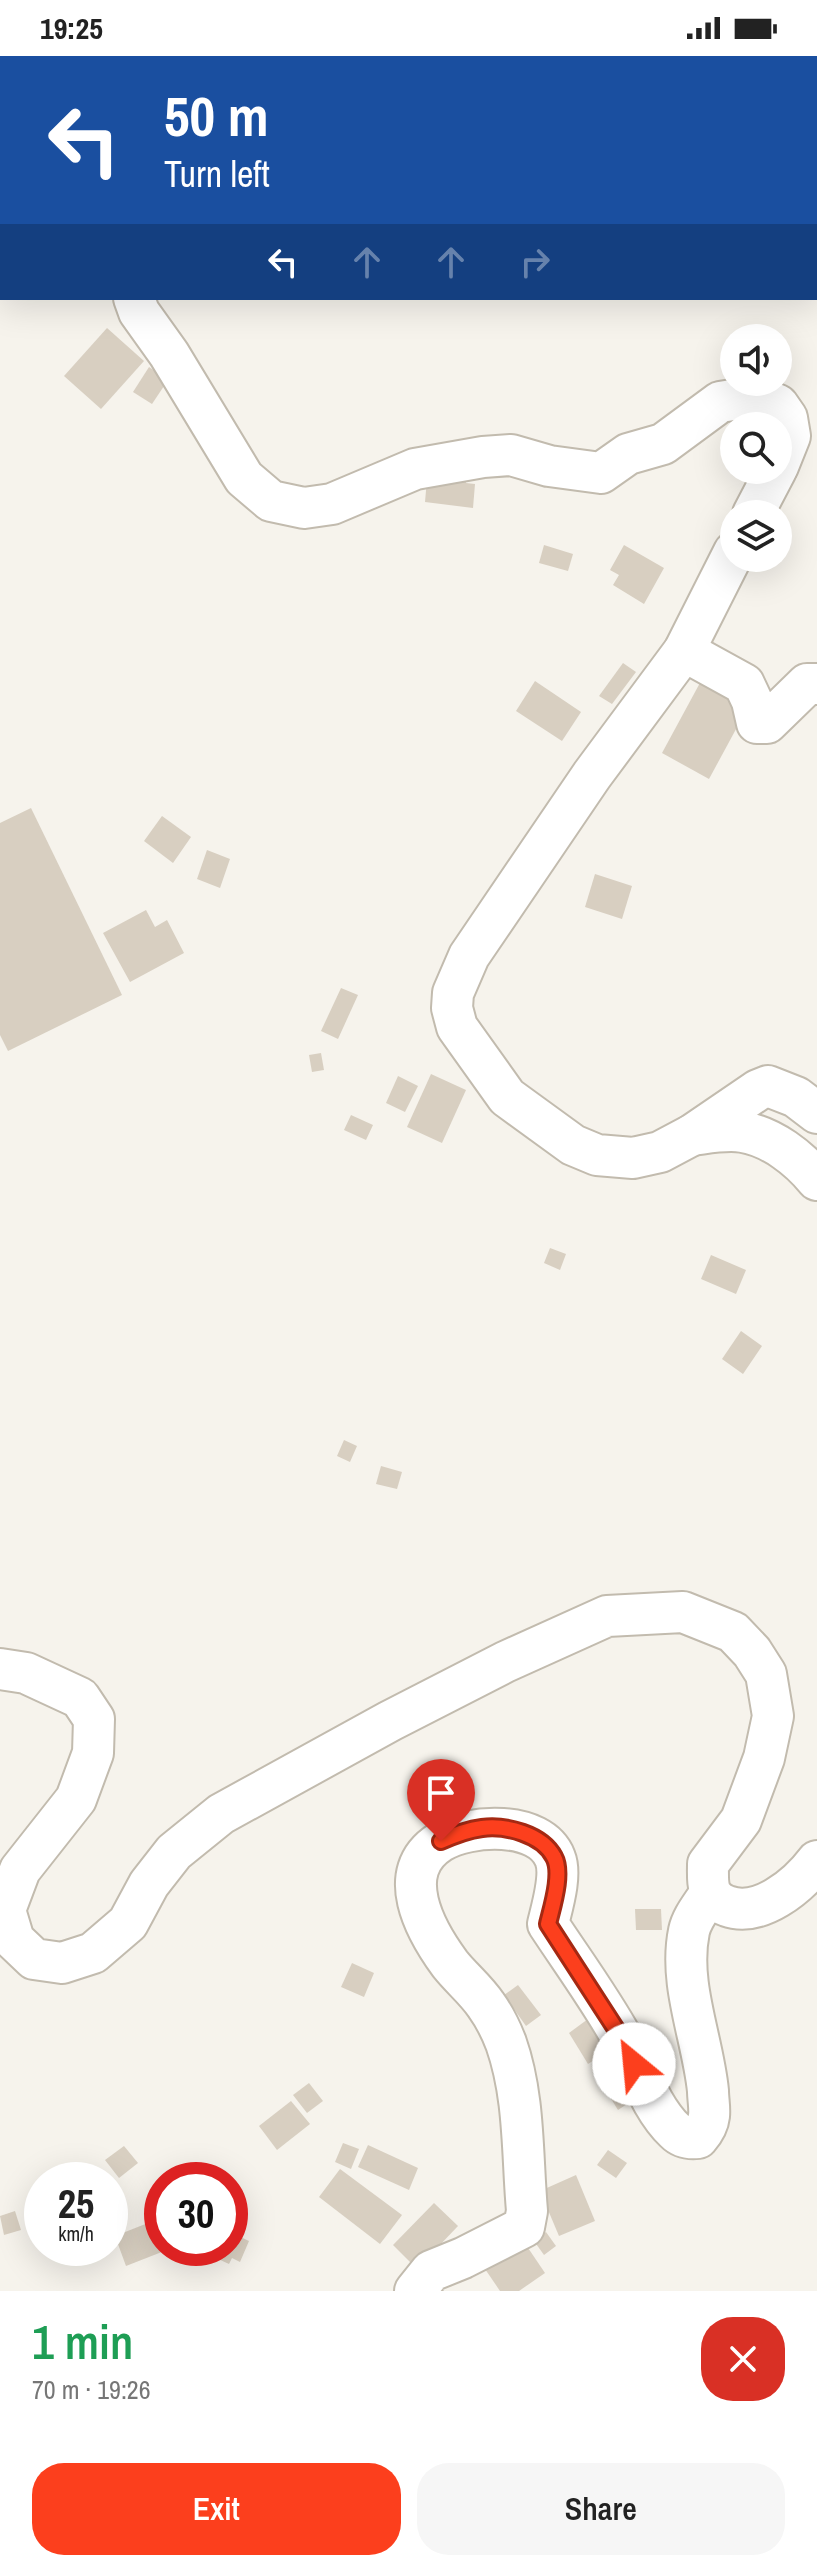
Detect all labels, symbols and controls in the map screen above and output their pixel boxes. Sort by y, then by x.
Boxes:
text: 19:25 [40,8,103,48]
text: 50 m [164,78,269,153]
icon: left [32,88,136,192]
text: Turn left [164,150,270,198]
icon: left [261,240,305,284]
icon: ahead [345,240,389,284]
icon: ahead [429,240,473,284]
icon: right [513,240,557,284]
map controls [720,324,792,572]
button: sound [720,324,792,396]
button: search [720,412,792,484]
button: layers [720,500,792,572]
pin [407,1759,475,1841]
icon: arrive [419,1771,463,1815]
position arrow [592,2022,676,2106]
speed limit sign: 30 [144,2162,248,2266]
text: 25 [58,2177,94,2230]
text: km/h [58,2220,94,2247]
text: 1 min [32,2309,133,2374]
button: close [701,2317,785,2401]
text: 70 m · 19:26 [32,2372,151,2407]
button: Exit [32,2463,401,2555]
button: Share [417,2463,785,2555]

